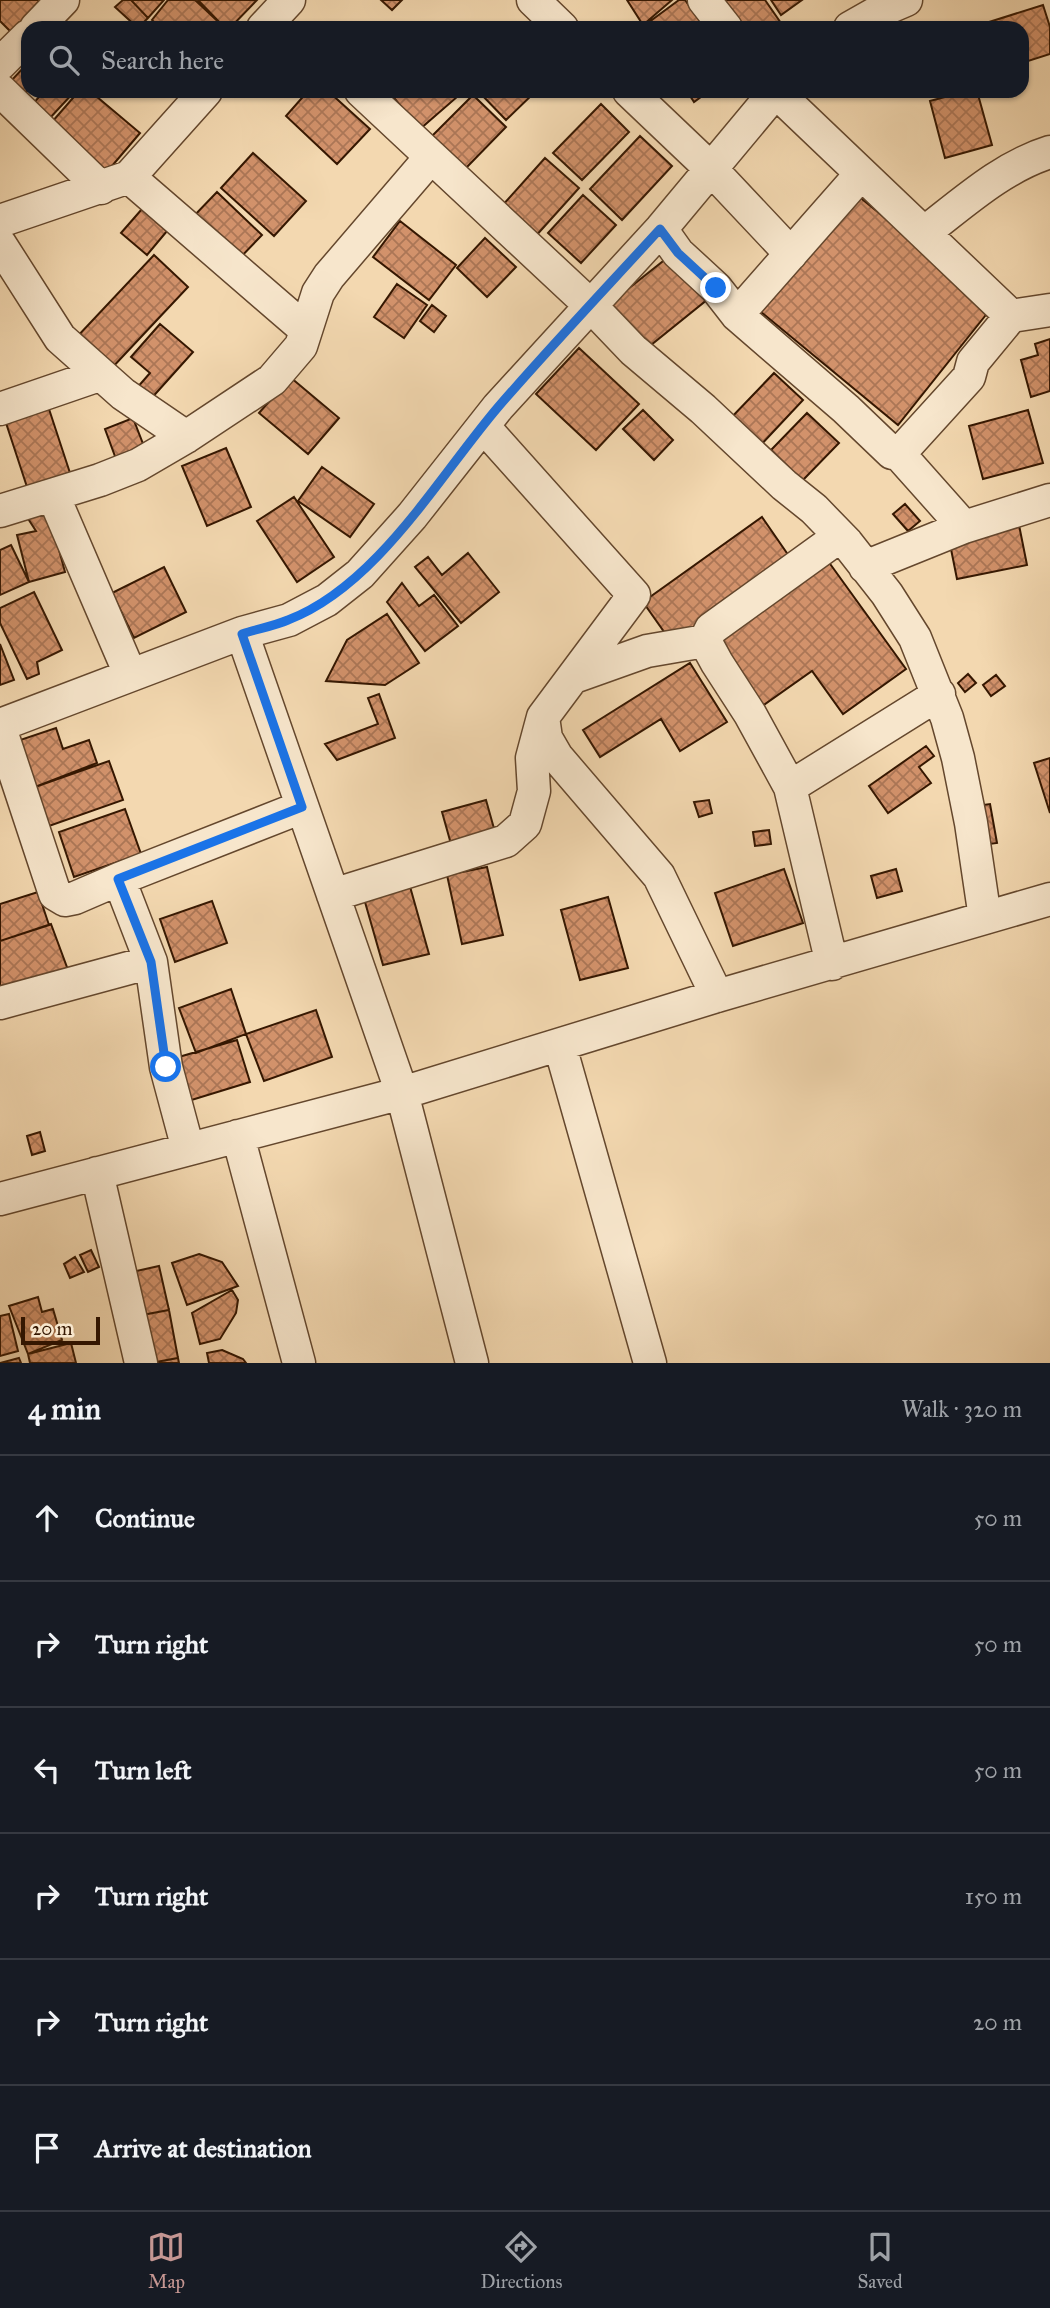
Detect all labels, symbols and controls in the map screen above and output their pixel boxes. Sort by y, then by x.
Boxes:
search box [21,21,1029,98]
icon: search [45,41,83,79]
text: Search here [101,44,224,76]
route end [700,272,731,303]
route start [150,1051,181,1082]
scale bar [21,1314,100,1346]
text: 20 m [32,1317,73,1340]
text: 4 min [28,1391,101,1427]
text: Walk · 320 m [902,1395,1022,1423]
icon: ahead [28,1499,66,1537]
text: Continue [95,1502,195,1534]
text: 50 m [974,1504,1022,1532]
icon: right [28,1625,66,1663]
text: Turn right [95,1628,208,1660]
text: 50 m [974,1630,1022,1658]
icon: left [28,1751,66,1789]
text: Turn left [95,1754,191,1786]
text: 50 m [974,1756,1022,1784]
icon: right [28,1877,66,1915]
text: Turn right [95,1880,208,1912]
text: 150 m [965,1882,1022,1910]
icon: right [28,2003,66,2041]
text: Turn right [95,2006,208,2038]
text: 20 m [973,2008,1022,2036]
icon: arrive [28,2129,66,2167]
text: Arrive at destination [95,2132,312,2164]
tab: Map [147,2228,185,2293]
tab: Directions [480,2228,562,2293]
tab: Saved [857,2228,903,2293]

